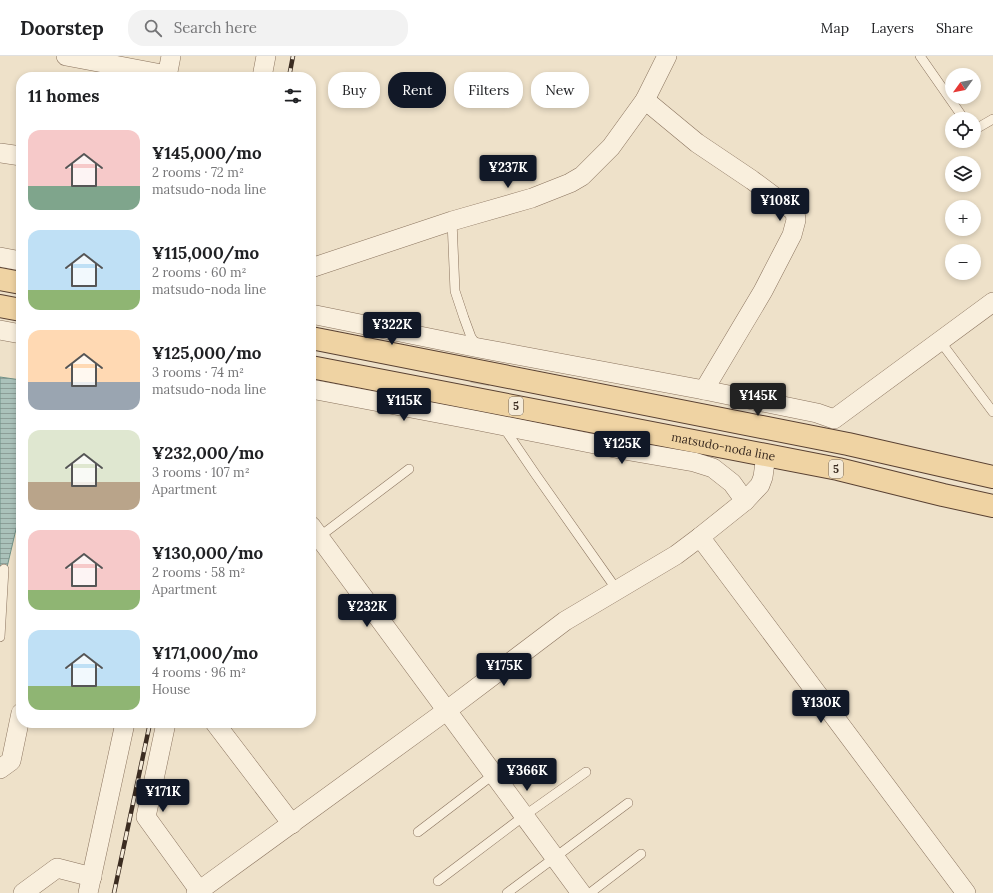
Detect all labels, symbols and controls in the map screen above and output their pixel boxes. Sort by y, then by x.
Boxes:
search box [128,10,408,46]
text: Doorstep [20,16,104,40]
icon: search [142,17,164,39]
text: Search here [174,18,257,37]
text: Map [821,19,849,37]
text: Layers [871,19,914,37]
text: Share [936,19,973,37]
north arrow [945,68,981,104]
map controls [945,68,981,280]
chip: Buy [328,72,380,108]
chip: Rent [388,72,446,108]
chip: Filters [454,72,523,108]
chip: New [531,72,589,108]
text: 11 homes [28,85,100,107]
icon: filters [282,85,304,107]
button: locate [945,112,981,148]
text: ¥145,000/mo [152,142,262,164]
icon: home [60,146,108,194]
pin: ¥237K [480,155,536,189]
button: layers [945,156,981,192]
text: ¥237K [489,159,527,176]
text: 2 rooms · 72 m² [152,164,244,181]
text: matsudo-noda line [152,181,266,198]
pin: ¥108K [752,188,808,222]
text: ¥108K [760,192,800,209]
button: + [945,200,981,236]
text: ¥115,000/mo [152,242,259,264]
button: − [945,244,981,280]
icon: home [60,246,108,294]
text: 2 rooms · 60 m² [152,264,247,281]
text: matsudo-noda line [152,281,266,298]
pin: ¥322K [364,312,420,346]
text: ¥322K [372,316,412,333]
text: ¥125,000/mo [152,342,261,364]
icon: home [60,346,108,394]
text: 3 rooms · 74 m² [152,364,244,381]
text: matsudo-noda line [152,381,266,398]
pin: ¥145K [730,383,786,417]
text: ¥145K [739,387,777,404]
pin: ¥115K [376,388,432,422]
text: ¥115K [386,392,422,409]
road number: 5 [509,397,523,415]
street label: matsudo-noda line [670,429,777,464]
pin: ¥125K [594,431,650,465]
text: ¥125K [603,435,641,452]
text: ¥232,000/mo [152,442,264,464]
icon: home [60,446,108,494]
road number: 5 [829,460,843,478]
text: 3 rooms · 107 m² [152,464,250,481]
text: Apartment [152,481,217,498]
text: ¥130,000/mo [152,542,263,564]
icon: home [60,546,108,594]
text: 2 rooms · 58 m² [152,564,245,581]
text: Apartment [152,581,217,598]
pin: ¥232K [339,594,395,628]
text: ¥232K [347,598,387,615]
text: ¥171,000/mo [152,642,258,664]
icon: home [60,646,108,694]
pin: ¥175K [476,653,532,687]
text: ¥175K [485,657,523,674]
text: 4 rooms · 96 m² [152,664,246,681]
text: House [152,681,190,698]
pin: ¥130K [793,690,849,724]
text: ¥130K [801,694,841,711]
pin: ¥366K [499,758,555,792]
text: ¥366K [507,762,547,779]
pin: ¥171K [135,779,191,813]
text: ¥171K [145,783,181,800]

